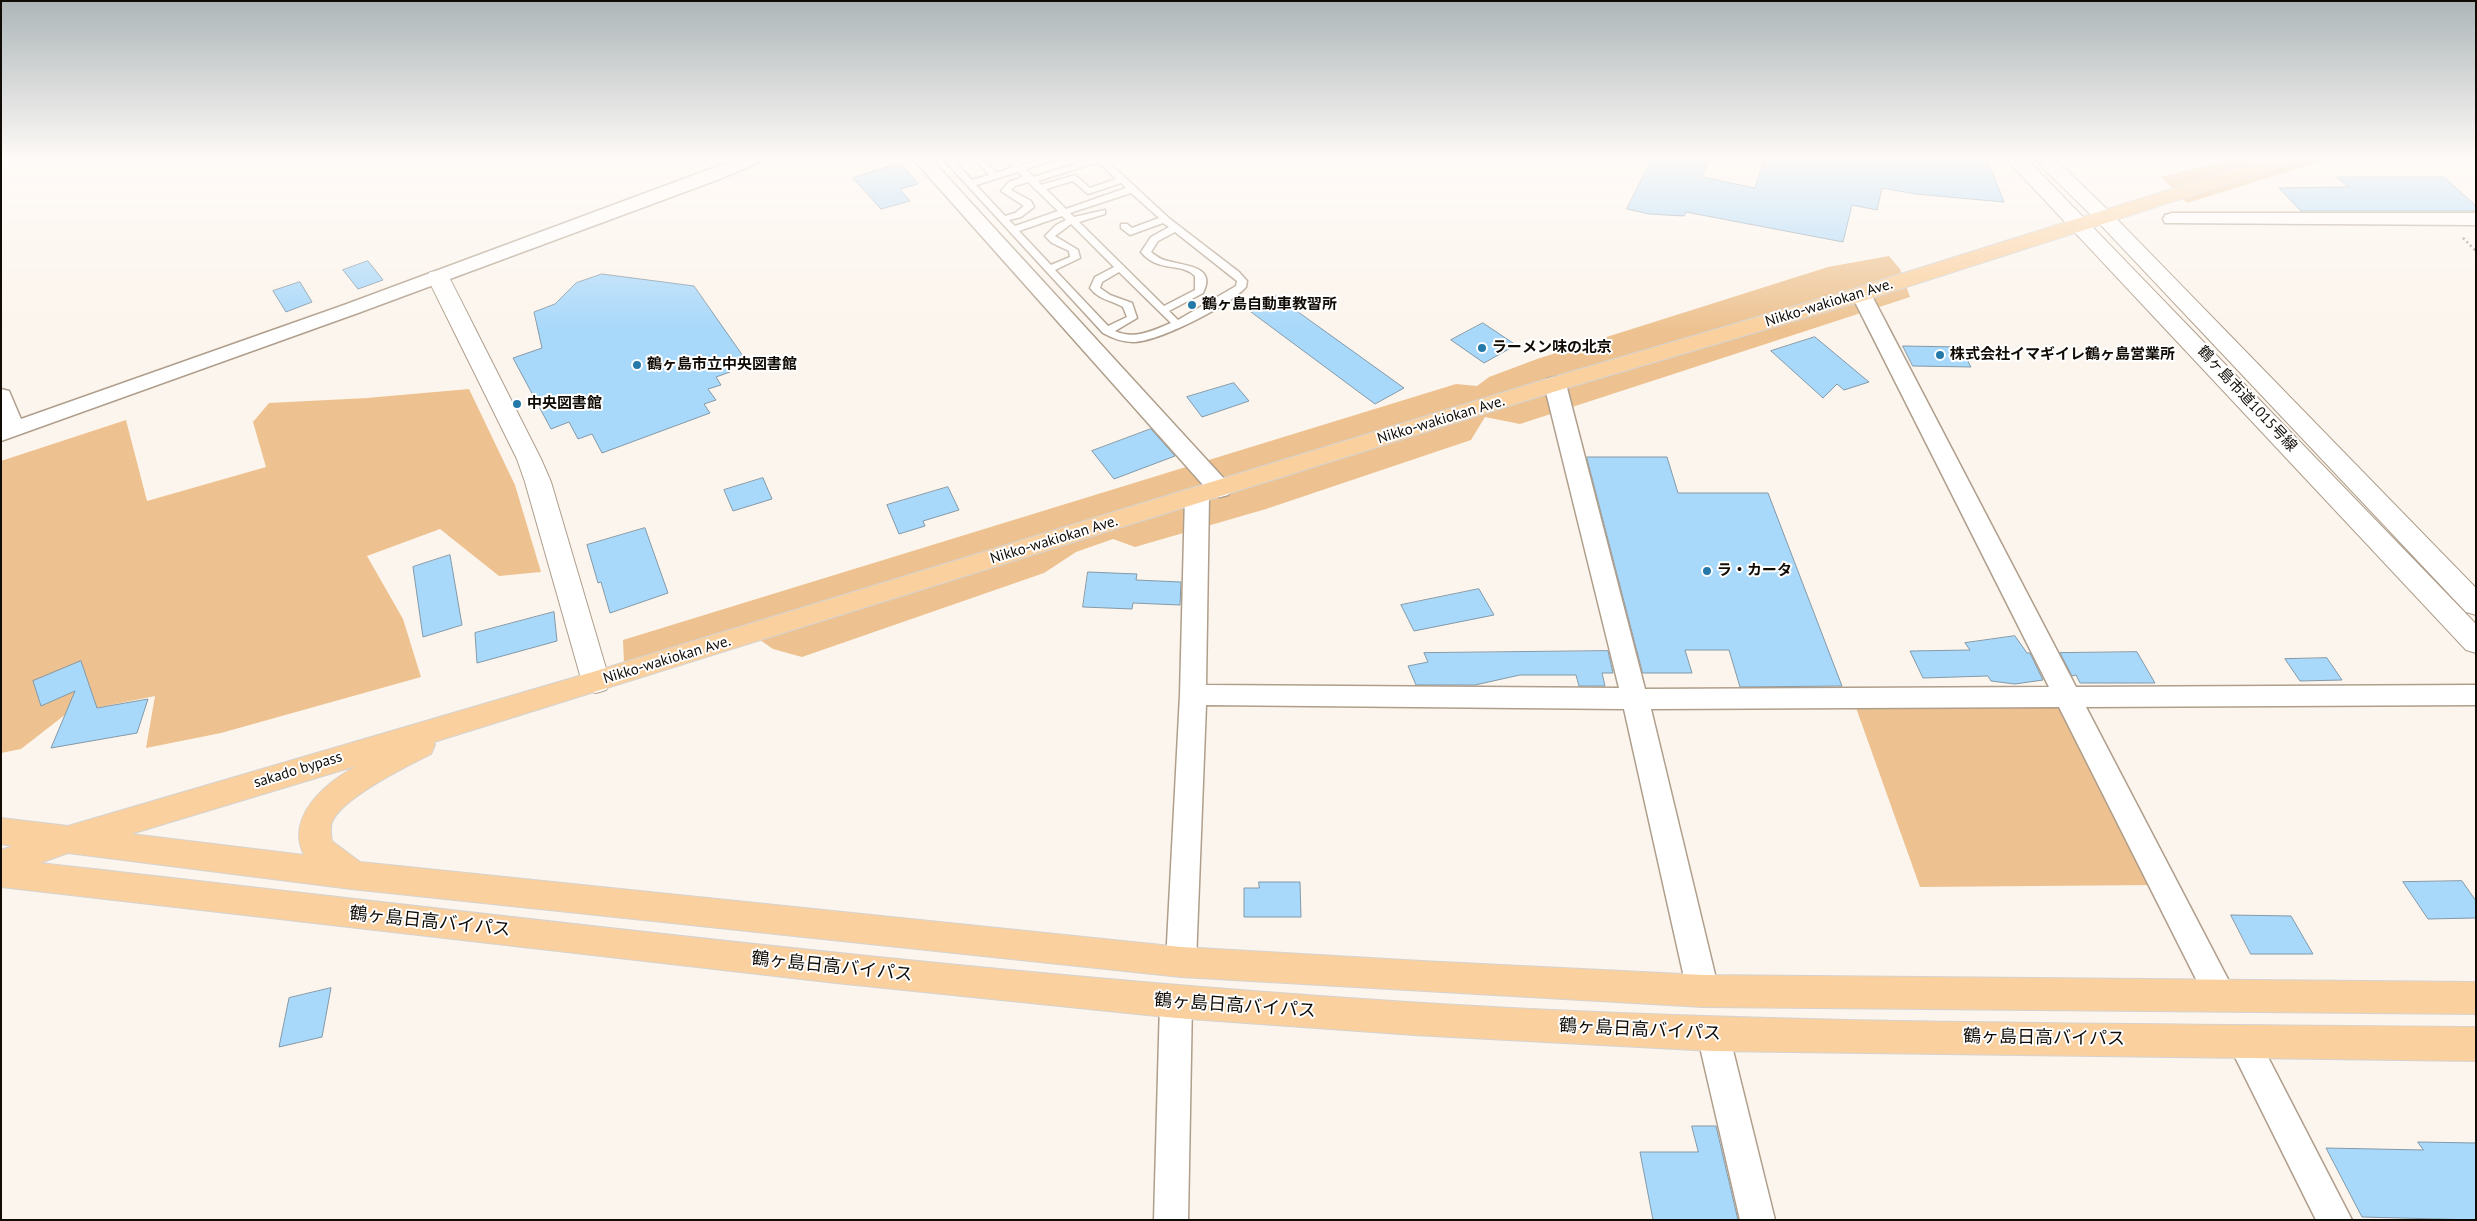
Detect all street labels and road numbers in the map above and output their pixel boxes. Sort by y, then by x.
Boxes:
street label: Nikko-wakiokan Ave. [1763,275,1895,331]
street label: 鶴ヶ島市道1015号線 [2193,343,2301,455]
street label: Nikko-wakiokan Ave. [1375,392,1507,448]
street label: Nikko-wakiokan Ave. [988,512,1120,568]
street label: Nikko-wakiokan Ave. [601,632,733,688]
street label: sakado bypass [252,748,344,792]
street label: 鶴ヶ島日高バイパス [348,903,512,941]
street label: 鶴ヶ島日高バイパス [750,948,914,986]
street label: 鶴ヶ島日高バイパス [1153,990,1317,1022]
street label: 鶴ヶ島日高バイパス [1559,1015,1721,1045]
street label: 鶴ヶ島日高バイパス [1963,1026,2125,1050]

